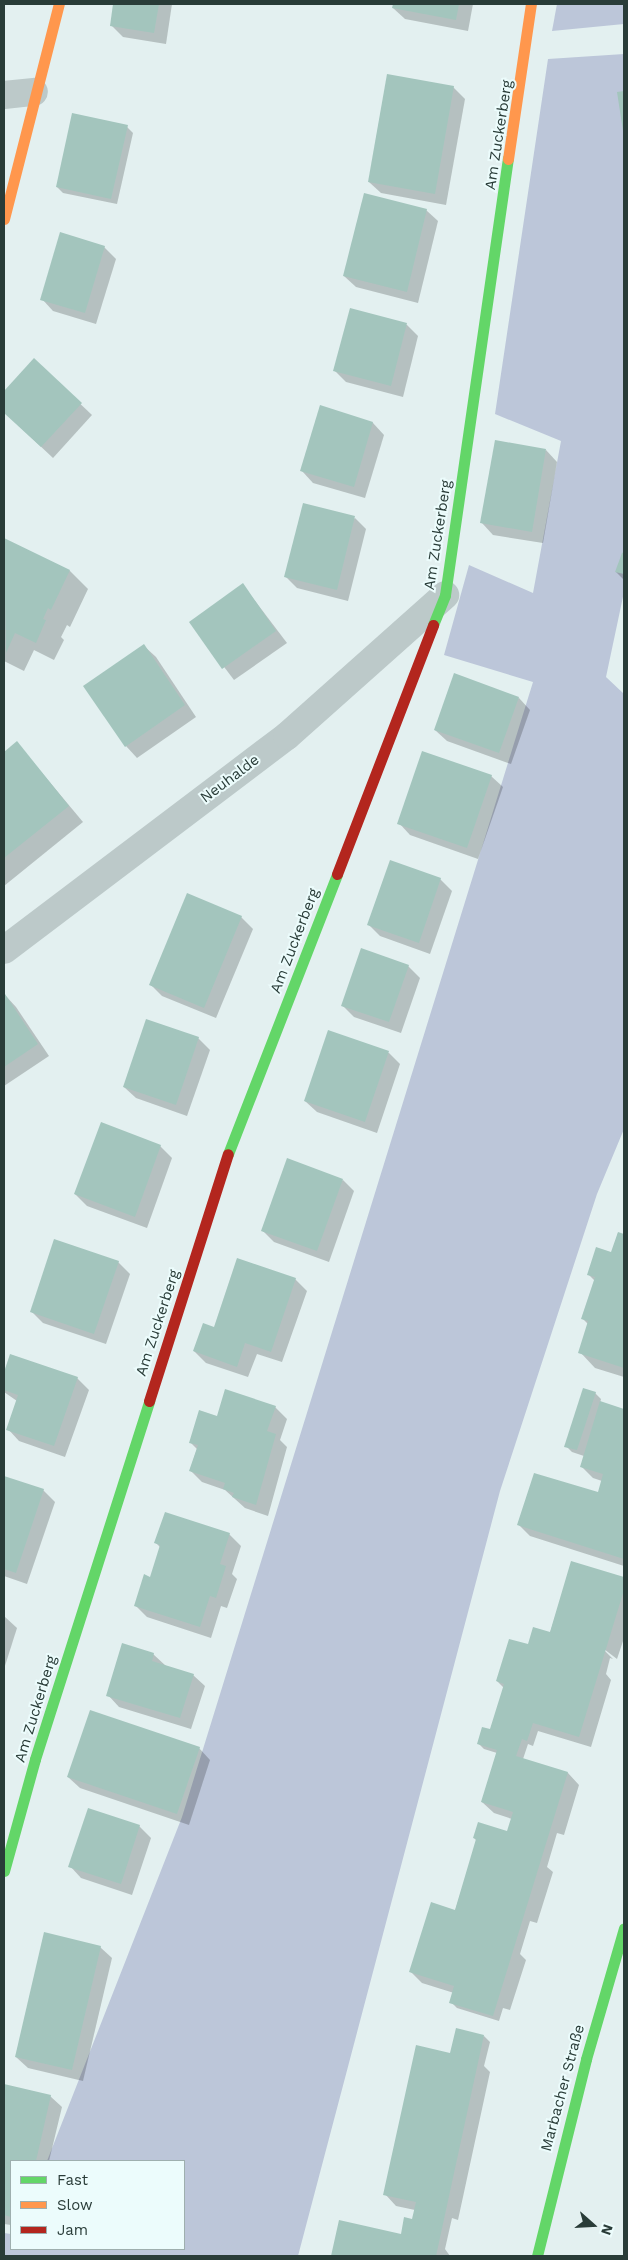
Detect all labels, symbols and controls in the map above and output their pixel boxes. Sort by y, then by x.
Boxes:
street label: Am Zuckerberg [481,79,517,191]
street label: Am Zuckerberg [420,479,456,591]
street label: Neuhalde [197,751,263,807]
street label: Am Zuckerberg [267,886,323,996]
street label: Am Zuckerberg [132,1267,184,1379]
street label: Am Zuckerberg [11,1653,61,1765]
street label: Marbacher Straße [537,2022,589,2154]
legend [10,2160,185,2250]
text: Fast [57,2171,88,2189]
text: Slow [57,2196,93,2214]
north arrow [568,2200,618,2250]
text: Jam [57,2221,88,2239]
text: N [598,2222,616,2237]

